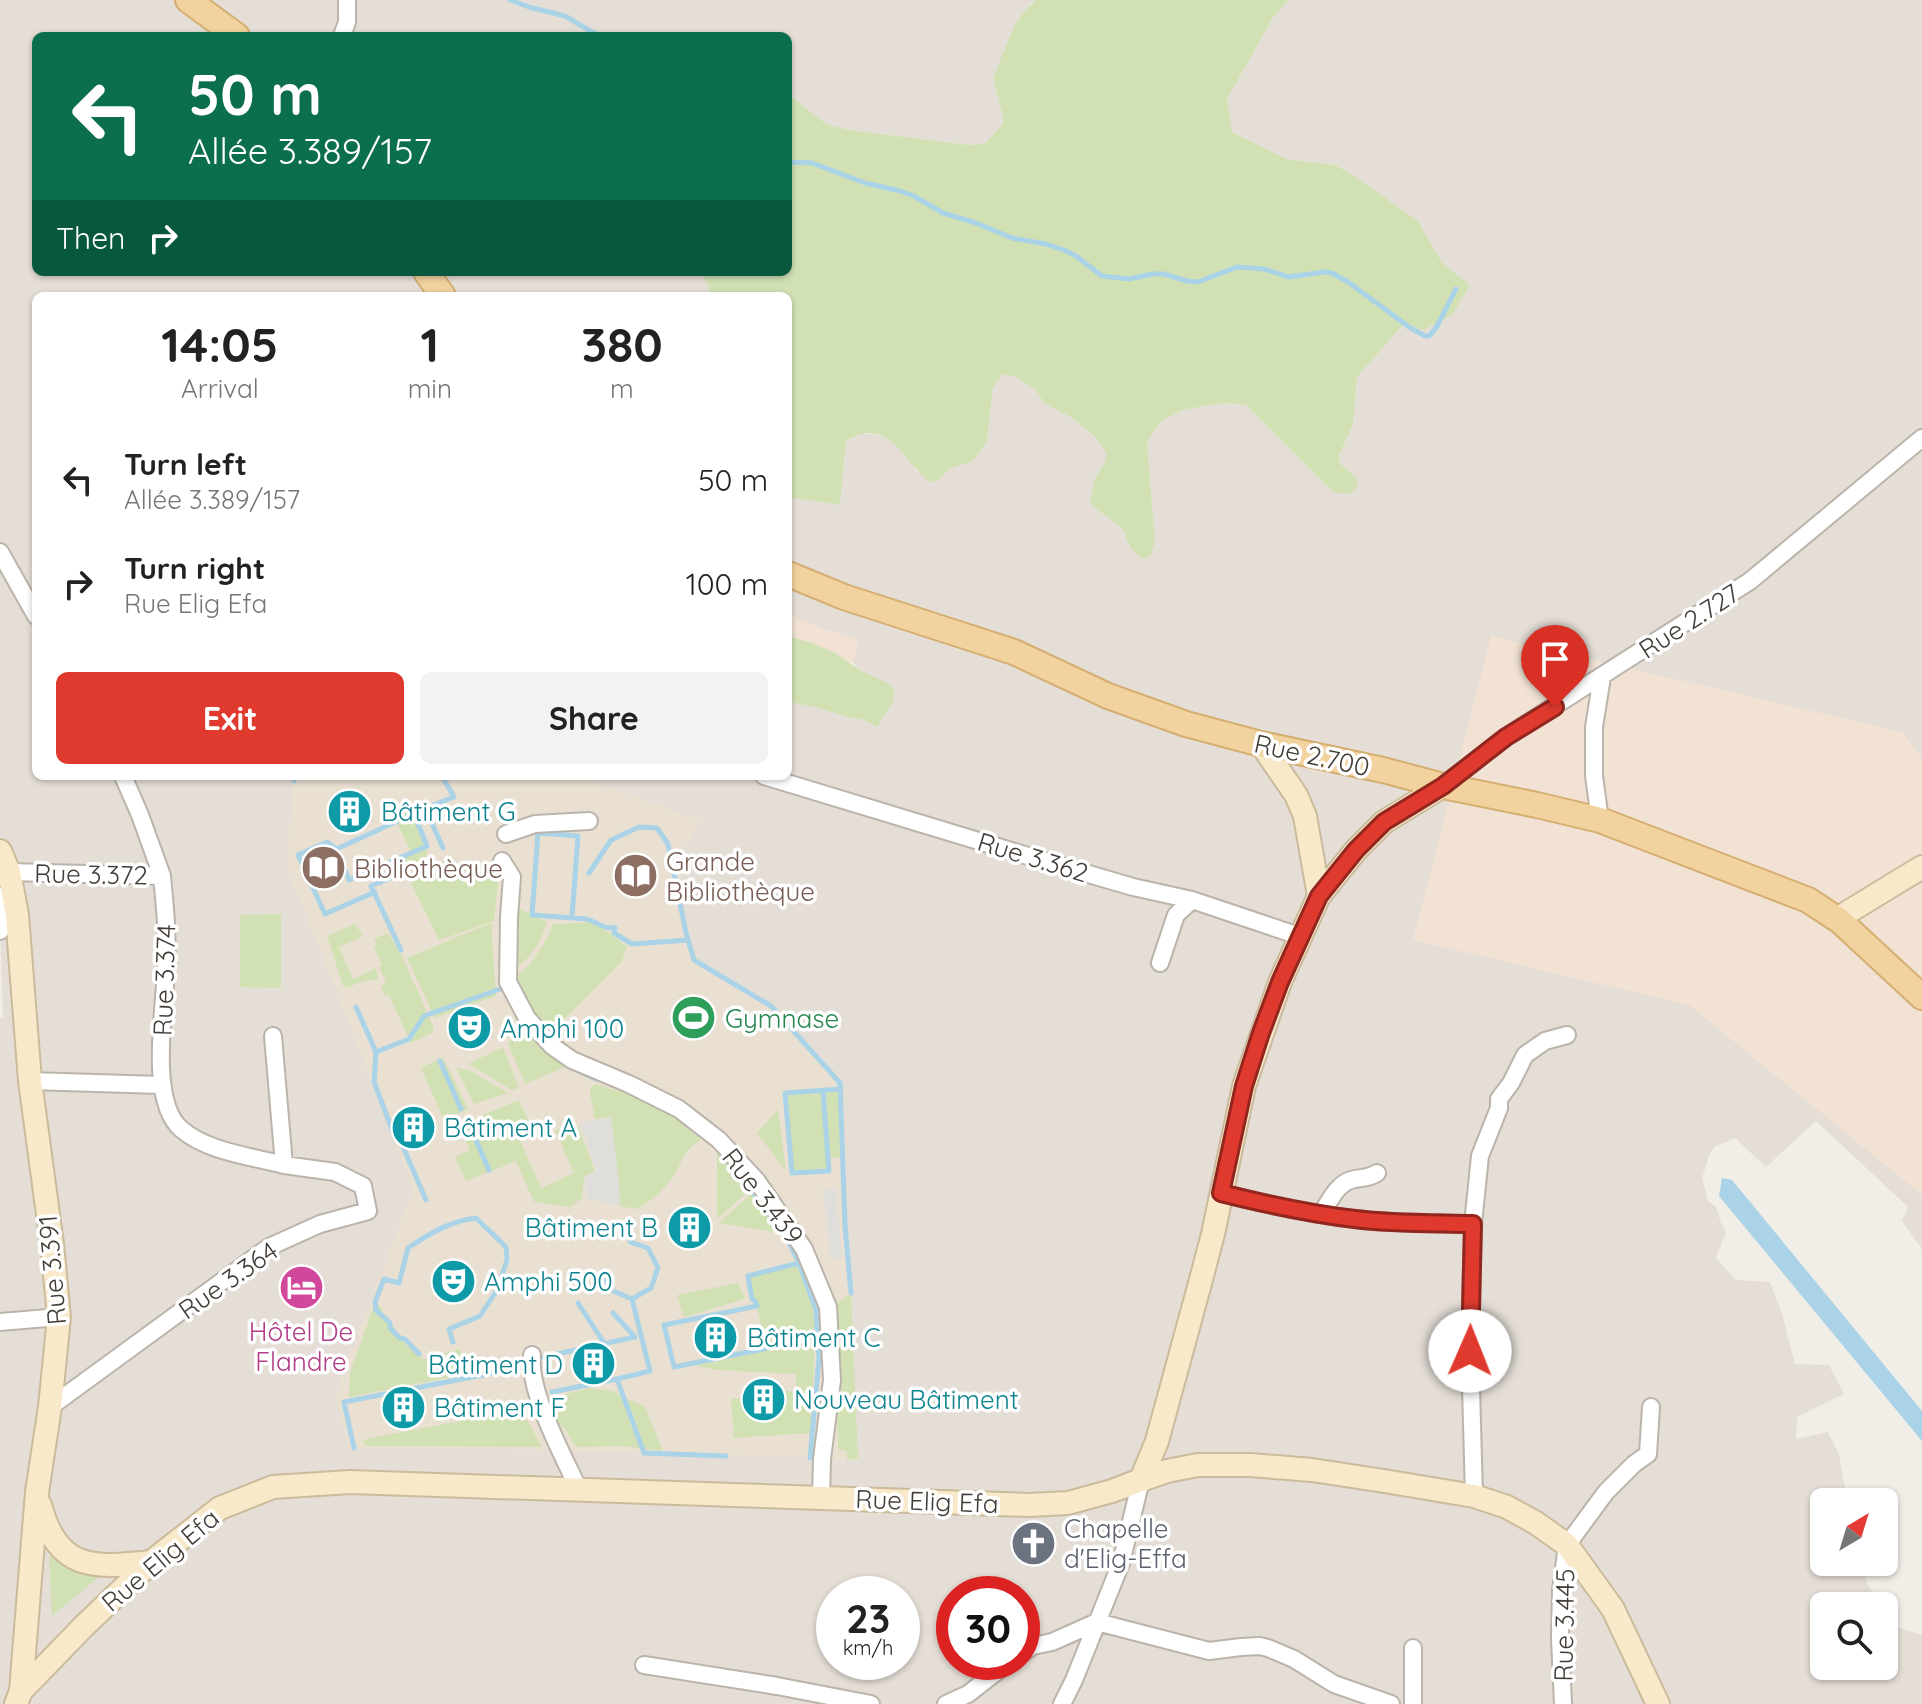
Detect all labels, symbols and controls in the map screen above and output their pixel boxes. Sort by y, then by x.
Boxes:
text: 50 m [188,59,322,129]
icon: left [56,64,160,168]
text: Allée 3.389/157 [188,128,432,173]
icon: right [141,216,185,260]
text: Then [56,219,125,257]
text: 14:05 [161,314,278,374]
text: 1 [420,314,439,374]
text: 380 [581,314,663,374]
text: Arrival [181,372,259,405]
text: min [408,372,452,405]
text: m [610,372,634,405]
text: Turn left [124,445,247,483]
icon: left [56,458,100,502]
text: 50 m [698,461,768,499]
text: Allée 3.389/157 [124,483,300,516]
text: Turn right [124,549,265,587]
icon: right [56,562,100,606]
text: 100 m [686,565,768,603]
street label: Rue 2.727 [1632,576,1746,666]
text: Rue Elig Efa [124,587,267,620]
pin [1521,625,1589,707]
icon: arrive [1533,637,1577,681]
button: Exit [56,672,404,764]
button: Share [420,672,768,764]
street label: Rue 2.700 [1251,727,1373,783]
building icon: Bâtiment G [326,787,374,835]
place label: Bâtiment G [381,795,515,828]
street label: Rue 3.362 [974,825,1092,889]
library icon: Bibliothèque [299,844,347,892]
place label: Grande Bibliothèque [666,845,815,908]
place label: Bibliothèque [354,852,503,885]
library icon: Grande Bibliothèque [611,852,659,900]
street label: Rue 3.372 [34,857,148,891]
street label: Rue 3.374 [146,924,182,1036]
sports icon: Gymnase [670,994,718,1042]
place label: Gymnase [725,1002,839,1035]
theatre icon: Amphi 100 [445,1004,493,1052]
place label: Amphi 100 [500,1012,624,1045]
building icon: Bâtiment A [389,1103,437,1151]
place label: Bâtiment A [444,1111,577,1144]
street label: Rue 3.439 [715,1141,811,1251]
building icon: Bâtiment B [665,1203,713,1251]
place label: Bâtiment B [525,1211,658,1244]
street label: Rue 3.391 [31,1214,73,1326]
street label: Rue 3.364 [172,1234,284,1326]
theatre icon: Amphi 500 [429,1257,477,1305]
hotel icon: Hôtel De Flandre [277,1264,325,1312]
place label: Amphi 500 [484,1265,613,1298]
position arrow [1428,1309,1512,1393]
building icon: Bâtiment C [692,1313,740,1361]
place label: Hôtel De Flandre [249,1315,353,1378]
place label: Bâtiment C [747,1321,880,1354]
building icon: Bâtiment D [570,1340,618,1388]
place label: Bâtiment D [428,1348,563,1381]
building icon: Nouveau Bâtiment [739,1375,787,1423]
building icon: Bâtiment F [379,1383,427,1431]
place label: Nouveau Bâtiment [794,1383,1019,1416]
place label: Bâtiment F [434,1391,565,1424]
street label: Rue Elig Efa [855,1482,999,1520]
north arrow [1810,1488,1898,1576]
map controls [1810,1488,1898,1680]
street label: Rue Elig Efa [95,1501,225,1619]
place label: Chapelle d'Elig-Effa [1064,1512,1187,1575]
church icon: Chapelle d'Elig-Effa [1009,1519,1057,1567]
street label: Rue 3.445 [1547,1568,1581,1682]
speed limit sign: 30 [936,1576,1040,1680]
button: search [1810,1592,1898,1680]
text: 23 [846,1593,890,1643]
text: km/h [843,1635,893,1660]

